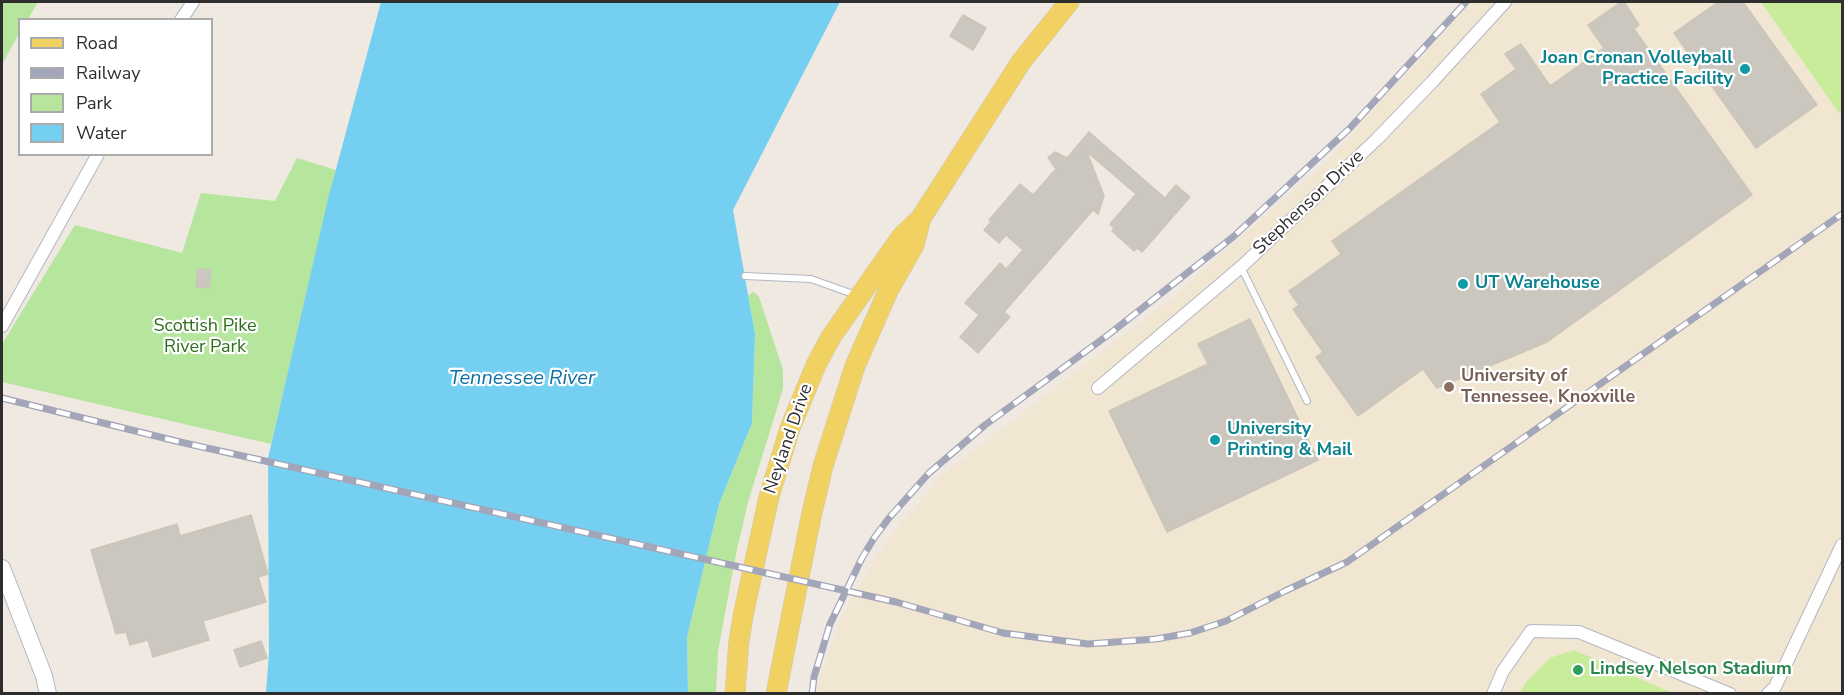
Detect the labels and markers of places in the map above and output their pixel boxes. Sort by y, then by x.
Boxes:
place label: Joan Cronan Volleyball Practice Facility [1541,48,1733,90]
marker: Joan Cronan Volleyball Practice Facility [1738,62,1752,76]
place label: UT Warehouse [1475,273,1600,295]
marker: UT Warehouse [1456,277,1470,291]
place label: University of Tennessee, Knoxville [1461,366,1635,409]
marker: University of Tennessee, Knoxville [1442,380,1456,394]
place label: University Printing & Mail [1227,419,1352,462]
marker: University Printing & Mail [1208,433,1222,447]
place label: Lindsey Nelson Stadium [1590,659,1792,681]
marker: Lindsey Nelson Stadium [1571,663,1585,677]

